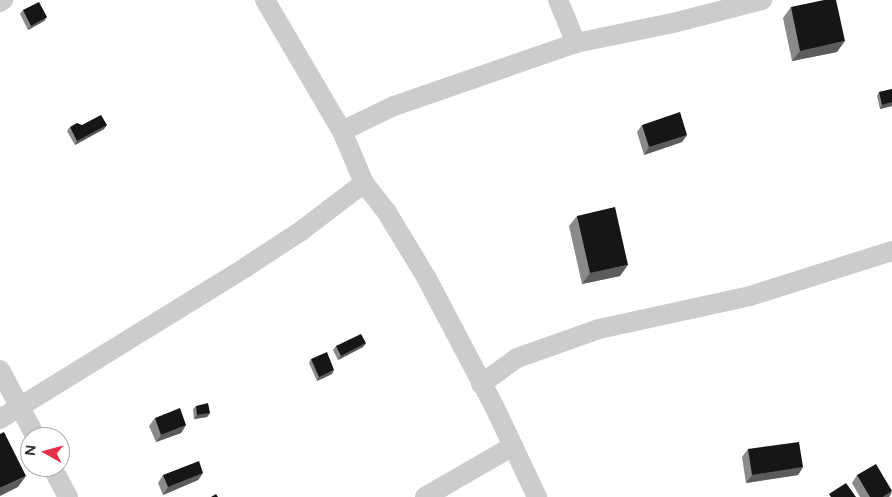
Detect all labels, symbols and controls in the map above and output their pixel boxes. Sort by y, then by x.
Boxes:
north arrow [20,427,70,477]
text: N [22,444,40,457]

